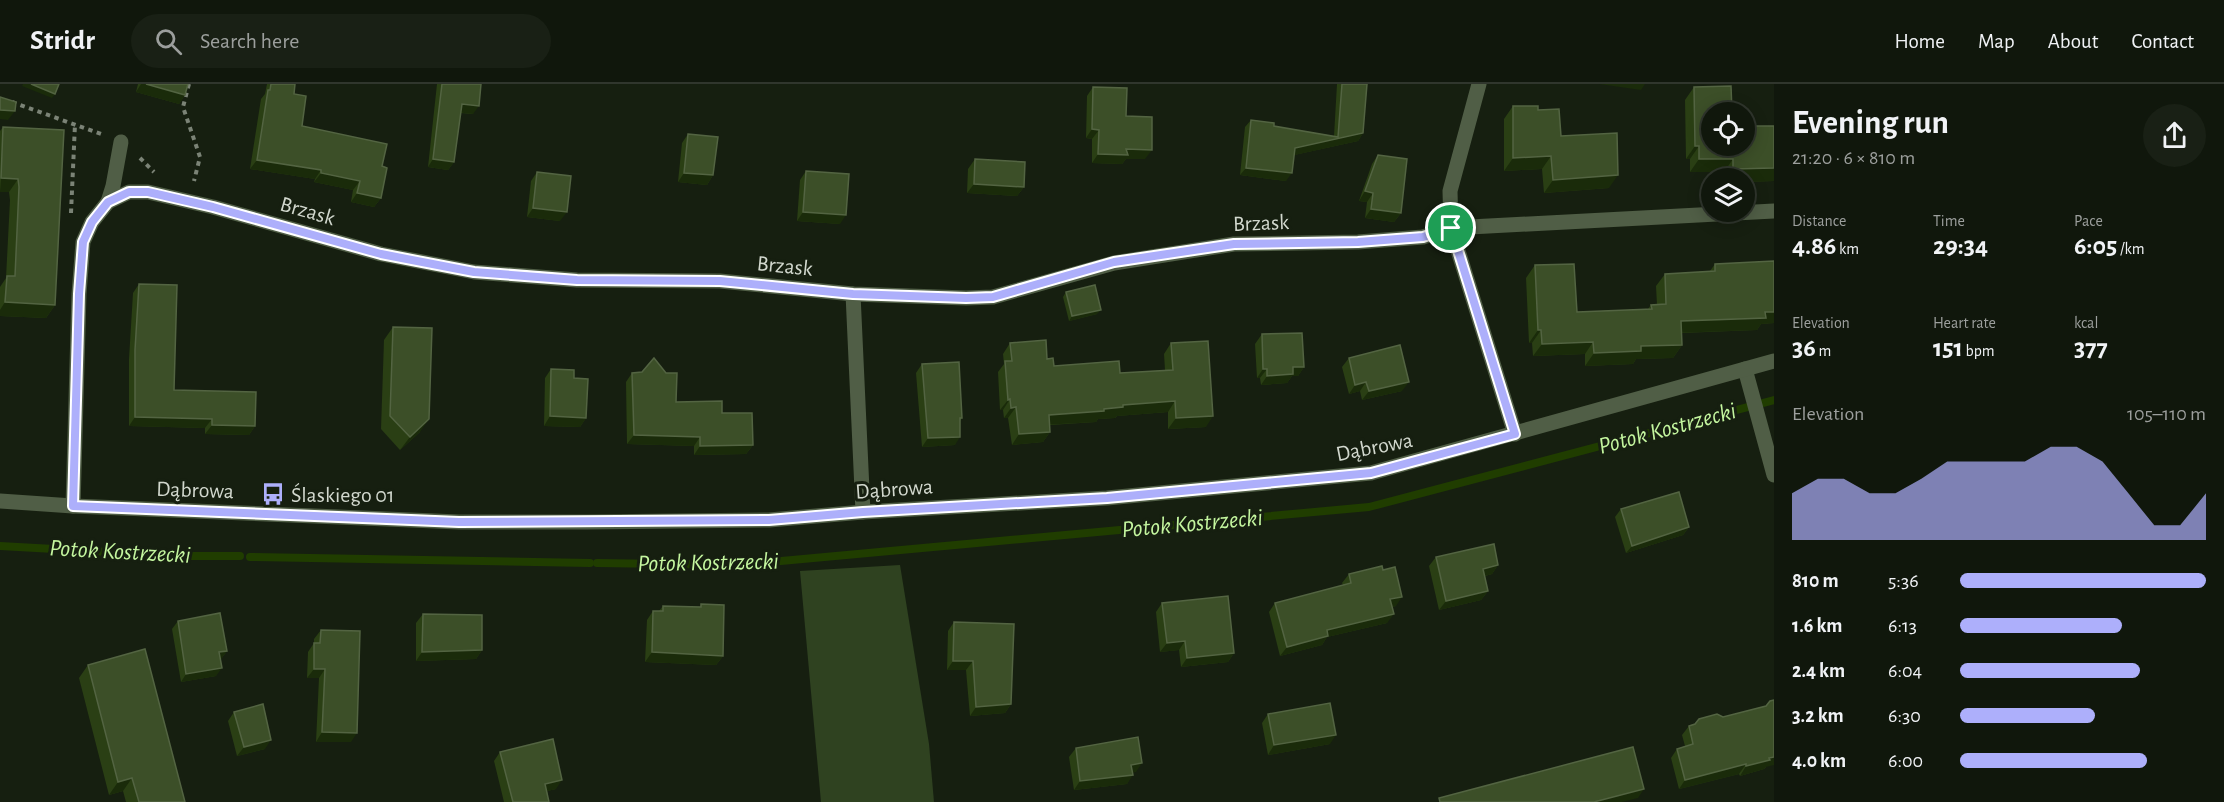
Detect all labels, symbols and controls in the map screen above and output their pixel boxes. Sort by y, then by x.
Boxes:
search box [131,14,551,68]
icon: search [152,25,185,58]
text: Stridr [30,27,95,55]
text: Search here [200,30,299,52]
text: Home [1894,31,1945,52]
text: Map [1978,31,2015,52]
text: About [2048,31,2098,52]
text: Contact [2131,31,2194,52]
map controls [1701,102,1755,222]
button: locate [1701,102,1755,156]
button: share [2143,104,2206,167]
text: Evening run [1792,107,1949,140]
text: 21:20 · 6 × 810 m [1792,148,1915,168]
button: layers [1701,168,1755,222]
street label: Brzask [278,193,338,229]
pin [1425,202,1476,253]
street label: Brzask [1233,211,1289,235]
icon: arrive [1434,211,1467,244]
text: Distance [1792,213,1846,229]
text: Time [1933,213,1965,229]
text: Pace [2074,213,2103,229]
text: 4.86 [1792,233,1836,259]
text: 29:34 [1933,233,1988,259]
text: 6:05 [2074,233,2117,259]
text: km [1836,241,1859,257]
text: /km [2117,241,2145,257]
street label: Brzask [756,252,814,280]
text: Elevation [1792,315,1850,331]
text: Heart rate [1933,315,1996,331]
text: kcal [2074,315,2098,331]
text: 36 [1792,335,1816,361]
text: 151 [1933,335,1963,361]
text: 377 [2074,335,2108,361]
text: m [1816,343,1831,359]
text: bpm [1963,343,1995,359]
water label: Potok Kostrzecki [1596,399,1739,459]
text: Elevation [1792,404,1864,424]
text: 105–110 m [2127,404,2206,424]
street label: Dąbrowa [1334,429,1414,465]
street label: Dąbrowa [855,475,934,503]
street label: Dąbrowa [156,478,234,502]
bus stop icon: Ślaskiego 01 [260,481,286,507]
place label: Ślaskiego 01 [291,482,395,506]
water label: Potok Kostrzecki [1121,506,1264,542]
water label: Potok Kostrzecki [49,536,191,568]
water label: Potok Kostrzecki [637,550,779,576]
text: 810 m [1792,571,1839,591]
text: 5:36 [1888,571,1919,591]
text: 1.6 km [1792,616,1843,636]
text: 6:13 [1888,616,1917,636]
text: 2.4 km [1792,661,1845,681]
text: 6:04 [1888,661,1922,681]
text: 3.2 km [1792,706,1844,726]
text: 6:30 [1888,706,1921,726]
text: 4.0 km [1792,751,1846,771]
text: 6:00 [1888,751,1923,771]

